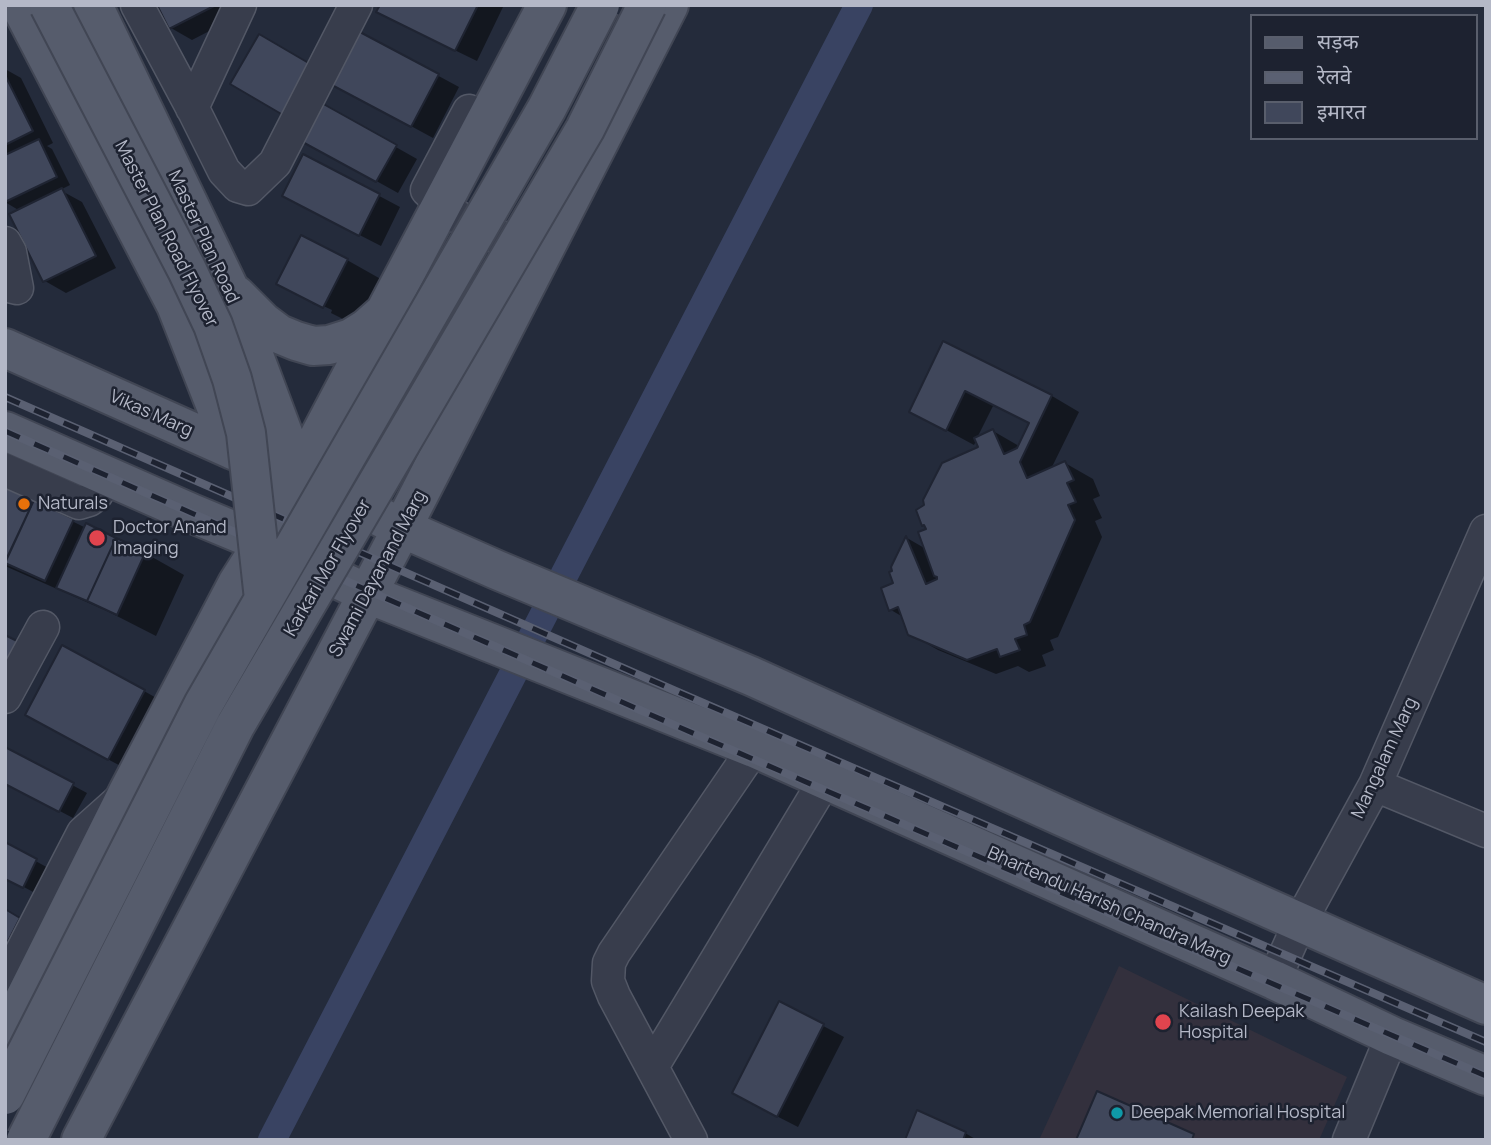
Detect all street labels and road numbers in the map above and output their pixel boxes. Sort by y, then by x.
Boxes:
street label: Master Plan Road Flyover [110,137,222,331]
street label: Master Plan Road [163,167,243,307]
street label: Vikas Marg [106,386,196,442]
street label: Swami Dayanand Marg [325,487,431,661]
street label: Karkari Mor Flyover [280,496,376,640]
street label: Mangalam Marg [1347,694,1423,822]
street label: Bhartendu Harish Chandra Marg [984,842,1234,970]

